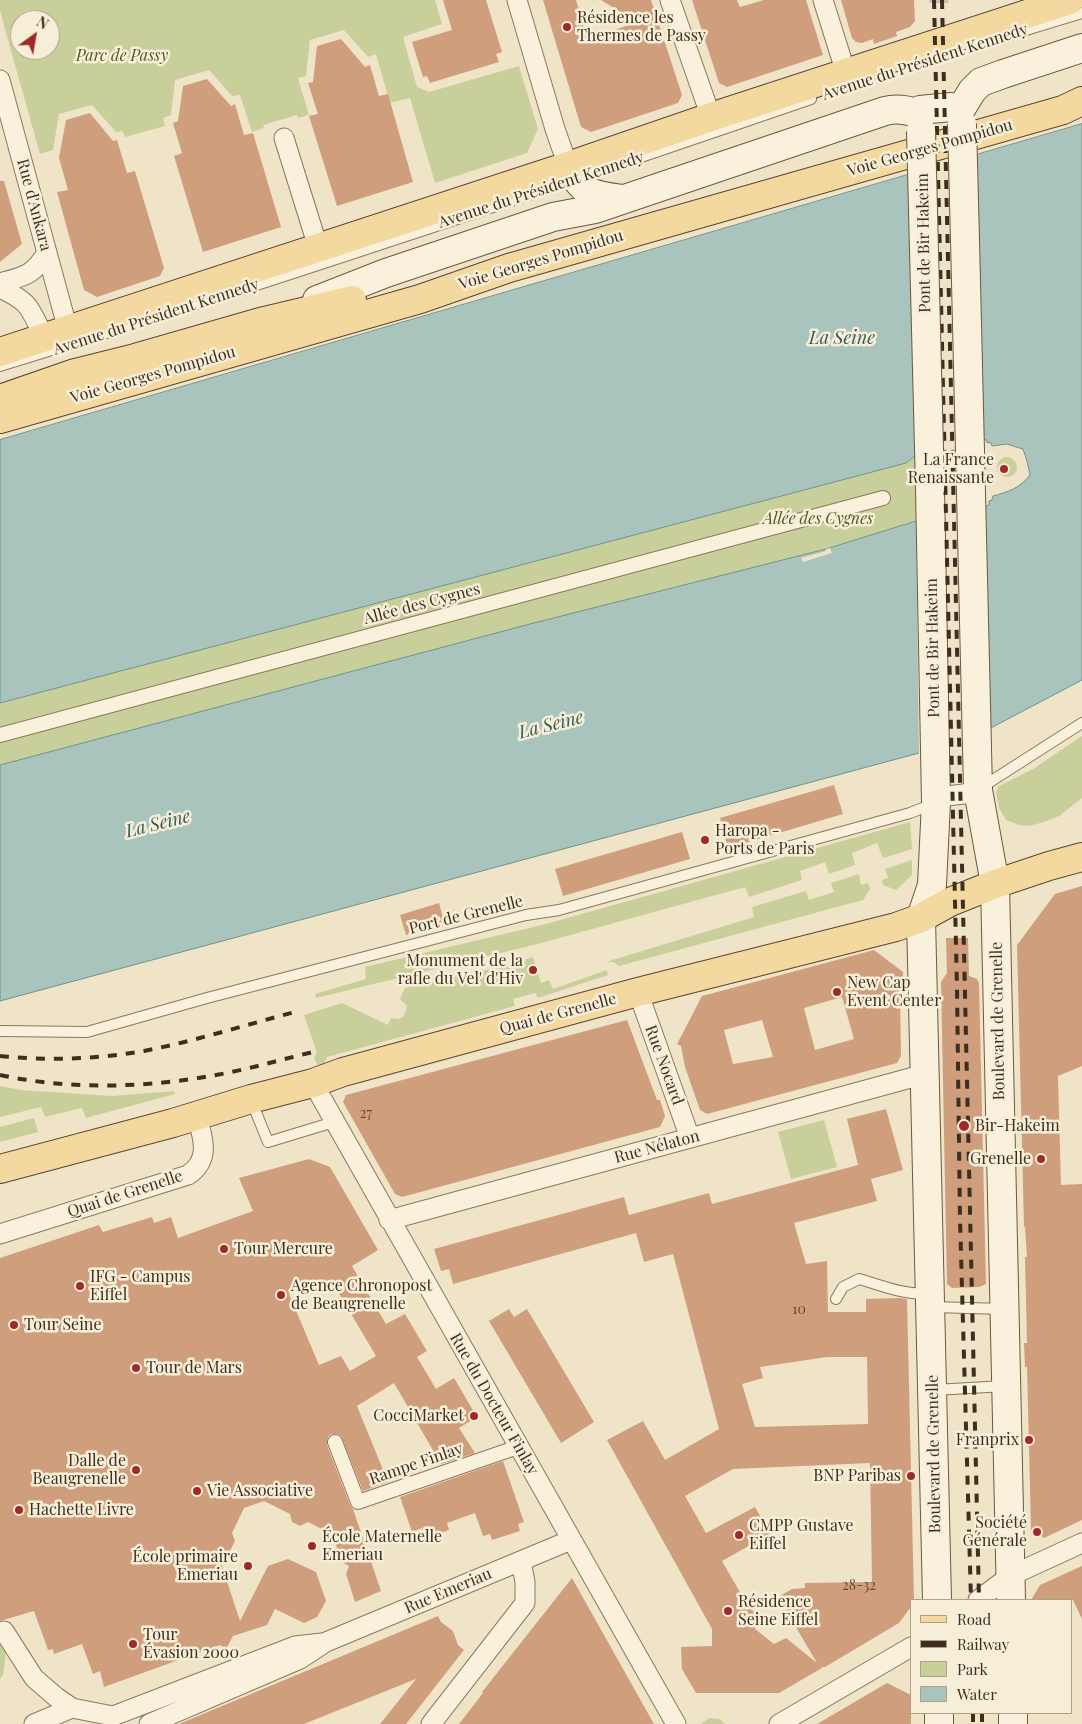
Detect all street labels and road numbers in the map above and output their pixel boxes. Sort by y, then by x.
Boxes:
street label: Avenue du Président Kennedy [820,20,1030,104]
street label: Voie Georges Pompidou [845,115,1015,181]
street label: Avenue du Président Kennedy [436,148,646,232]
street label: Rue d'Ankara [12,157,56,253]
street label: Pont de Bir Hakeim [913,173,935,313]
street label: Voie Georges Pompidou [456,226,626,294]
street label: Avenue du Président Kennedy [51,275,261,359]
street label: Voie Georges Pompidou [68,342,238,408]
street label: Pont de Bir Hakeim [922,578,944,718]
street label: Allée des Cygnes [362,579,482,629]
street label: Port de Grenelle [407,892,525,938]
street label: Boulevard de Grenelle [987,942,1009,1100]
street label: Quai de Grenelle [498,989,618,1039]
street label: Rue Nocard [641,1023,687,1107]
street label: Rue Nélaton [612,1126,702,1168]
street label: Quai de Grenelle [65,1166,185,1222]
street label: Rue du Docteur Finlay [446,1330,542,1478]
street label: Boulevard de Grenelle [923,1375,945,1533]
street label: Rampe Finlay [367,1439,465,1489]
street label: Rue Emeriau [402,1564,494,1618]

